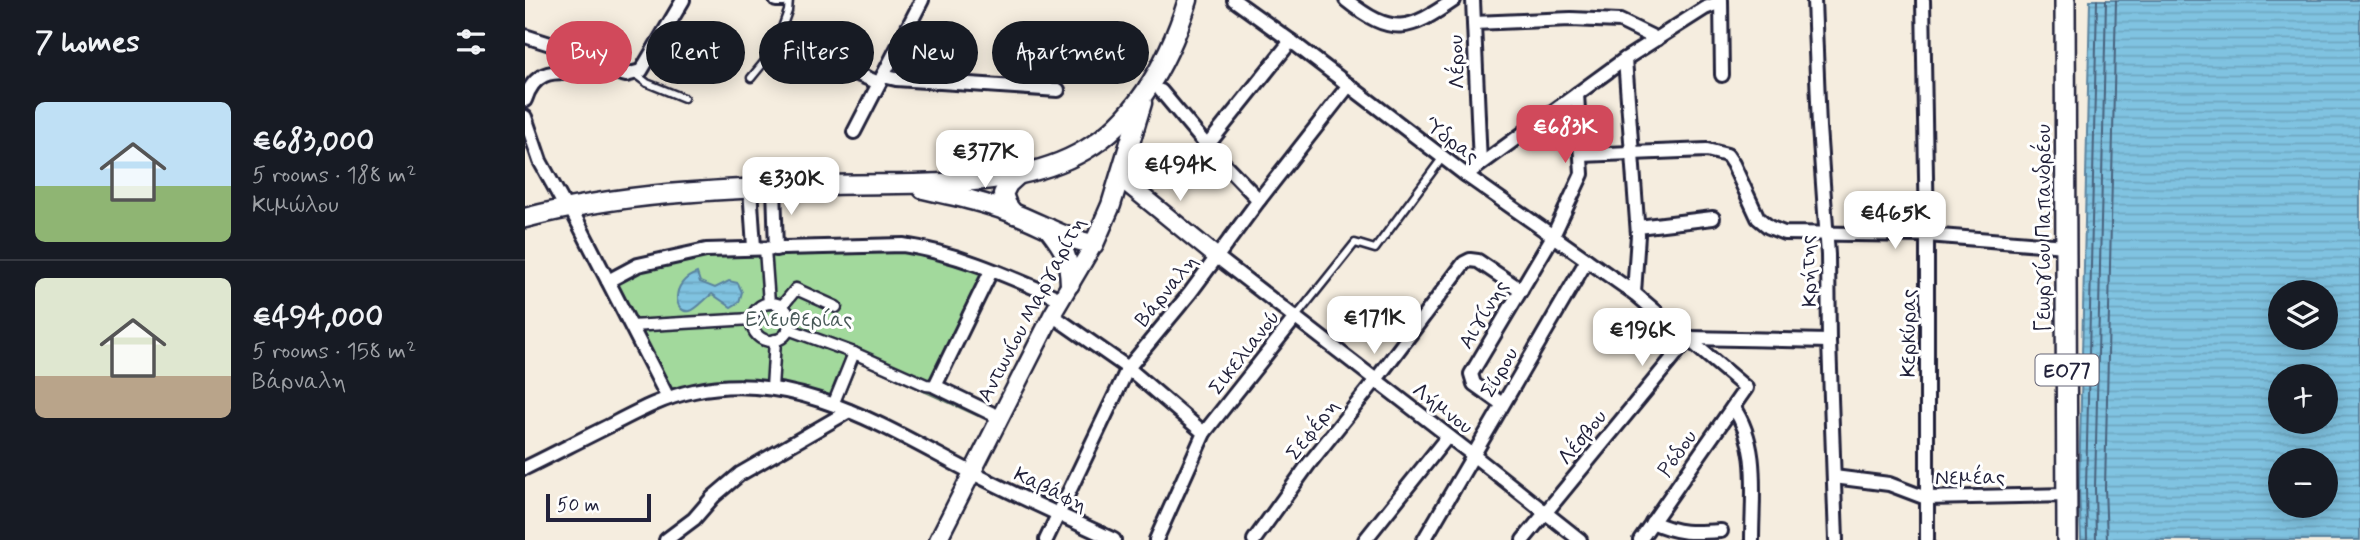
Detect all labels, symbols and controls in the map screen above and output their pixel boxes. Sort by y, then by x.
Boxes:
chip: Buy [546,21,632,84]
chip: Rent [646,21,745,84]
chip: Filters [759,21,874,84]
chip: New [888,21,978,84]
chip: Apartment [992,21,1149,84]
text: 7 homes [35,23,140,62]
icon: filters [452,23,490,61]
street label: Λέρου [1441,34,1472,90]
pin: €683K [1516,106,1614,165]
street label: Ύδρας [1418,111,1485,171]
text: €683K [1532,113,1598,143]
text: €683,000 [252,122,374,161]
street label: Γεωργίου Παπανδρέου [2029,124,2058,332]
icon: home [91,130,175,214]
pin: €377K [936,130,1034,190]
text: €377K [952,138,1018,168]
pin: €494K [1131,144,1229,203]
text: €494K [1144,151,1216,181]
pin: €330K [742,158,840,217]
text: 5 rooms · 188 m² [252,161,416,191]
text: €330K [758,165,824,195]
text: Κιμώλου [252,191,339,221]
pin: €465K [1846,191,1944,251]
text: €465K [1860,199,1930,229]
street label: Αντωνίου Μαργαρίτη [971,212,1093,407]
street label: Κρήτης [1794,235,1824,307]
street label: Βάρναλη [1129,248,1205,333]
street label: Αιγίνης [1452,275,1515,354]
map controls [2268,280,2338,518]
button: layers [2268,280,2338,350]
street label: Κερκύρας [1895,289,1923,377]
pin: €171K [1325,296,1423,356]
text: €494,000 [252,298,383,337]
street label: Σικελιανού [1203,304,1287,401]
text: €171K [1343,304,1405,334]
icon: home [91,306,175,390]
park label: Ελευθερίας [745,306,853,334]
pin: €196K [1593,308,1691,368]
text: €196K [1609,316,1675,346]
text: 5 rooms · 158 m² [252,337,416,367]
street label: Σύρου [1474,342,1525,403]
road number: ΕΟ77 [2035,354,2099,386]
button: + [2268,364,2338,434]
text: Βάρναλη [252,367,346,397]
street label: Λήμνου [1406,377,1479,441]
street label: Σεφέρη [1279,392,1346,466]
street label: Λέσβου [1551,403,1614,471]
street label: Ρόδου [1652,424,1704,483]
button: − [2268,448,2338,518]
street label: Καβάφη [1009,461,1092,519]
street label: Νεμέας [1935,462,2005,493]
scale bar [546,491,651,523]
text: 50 m [557,493,600,518]

